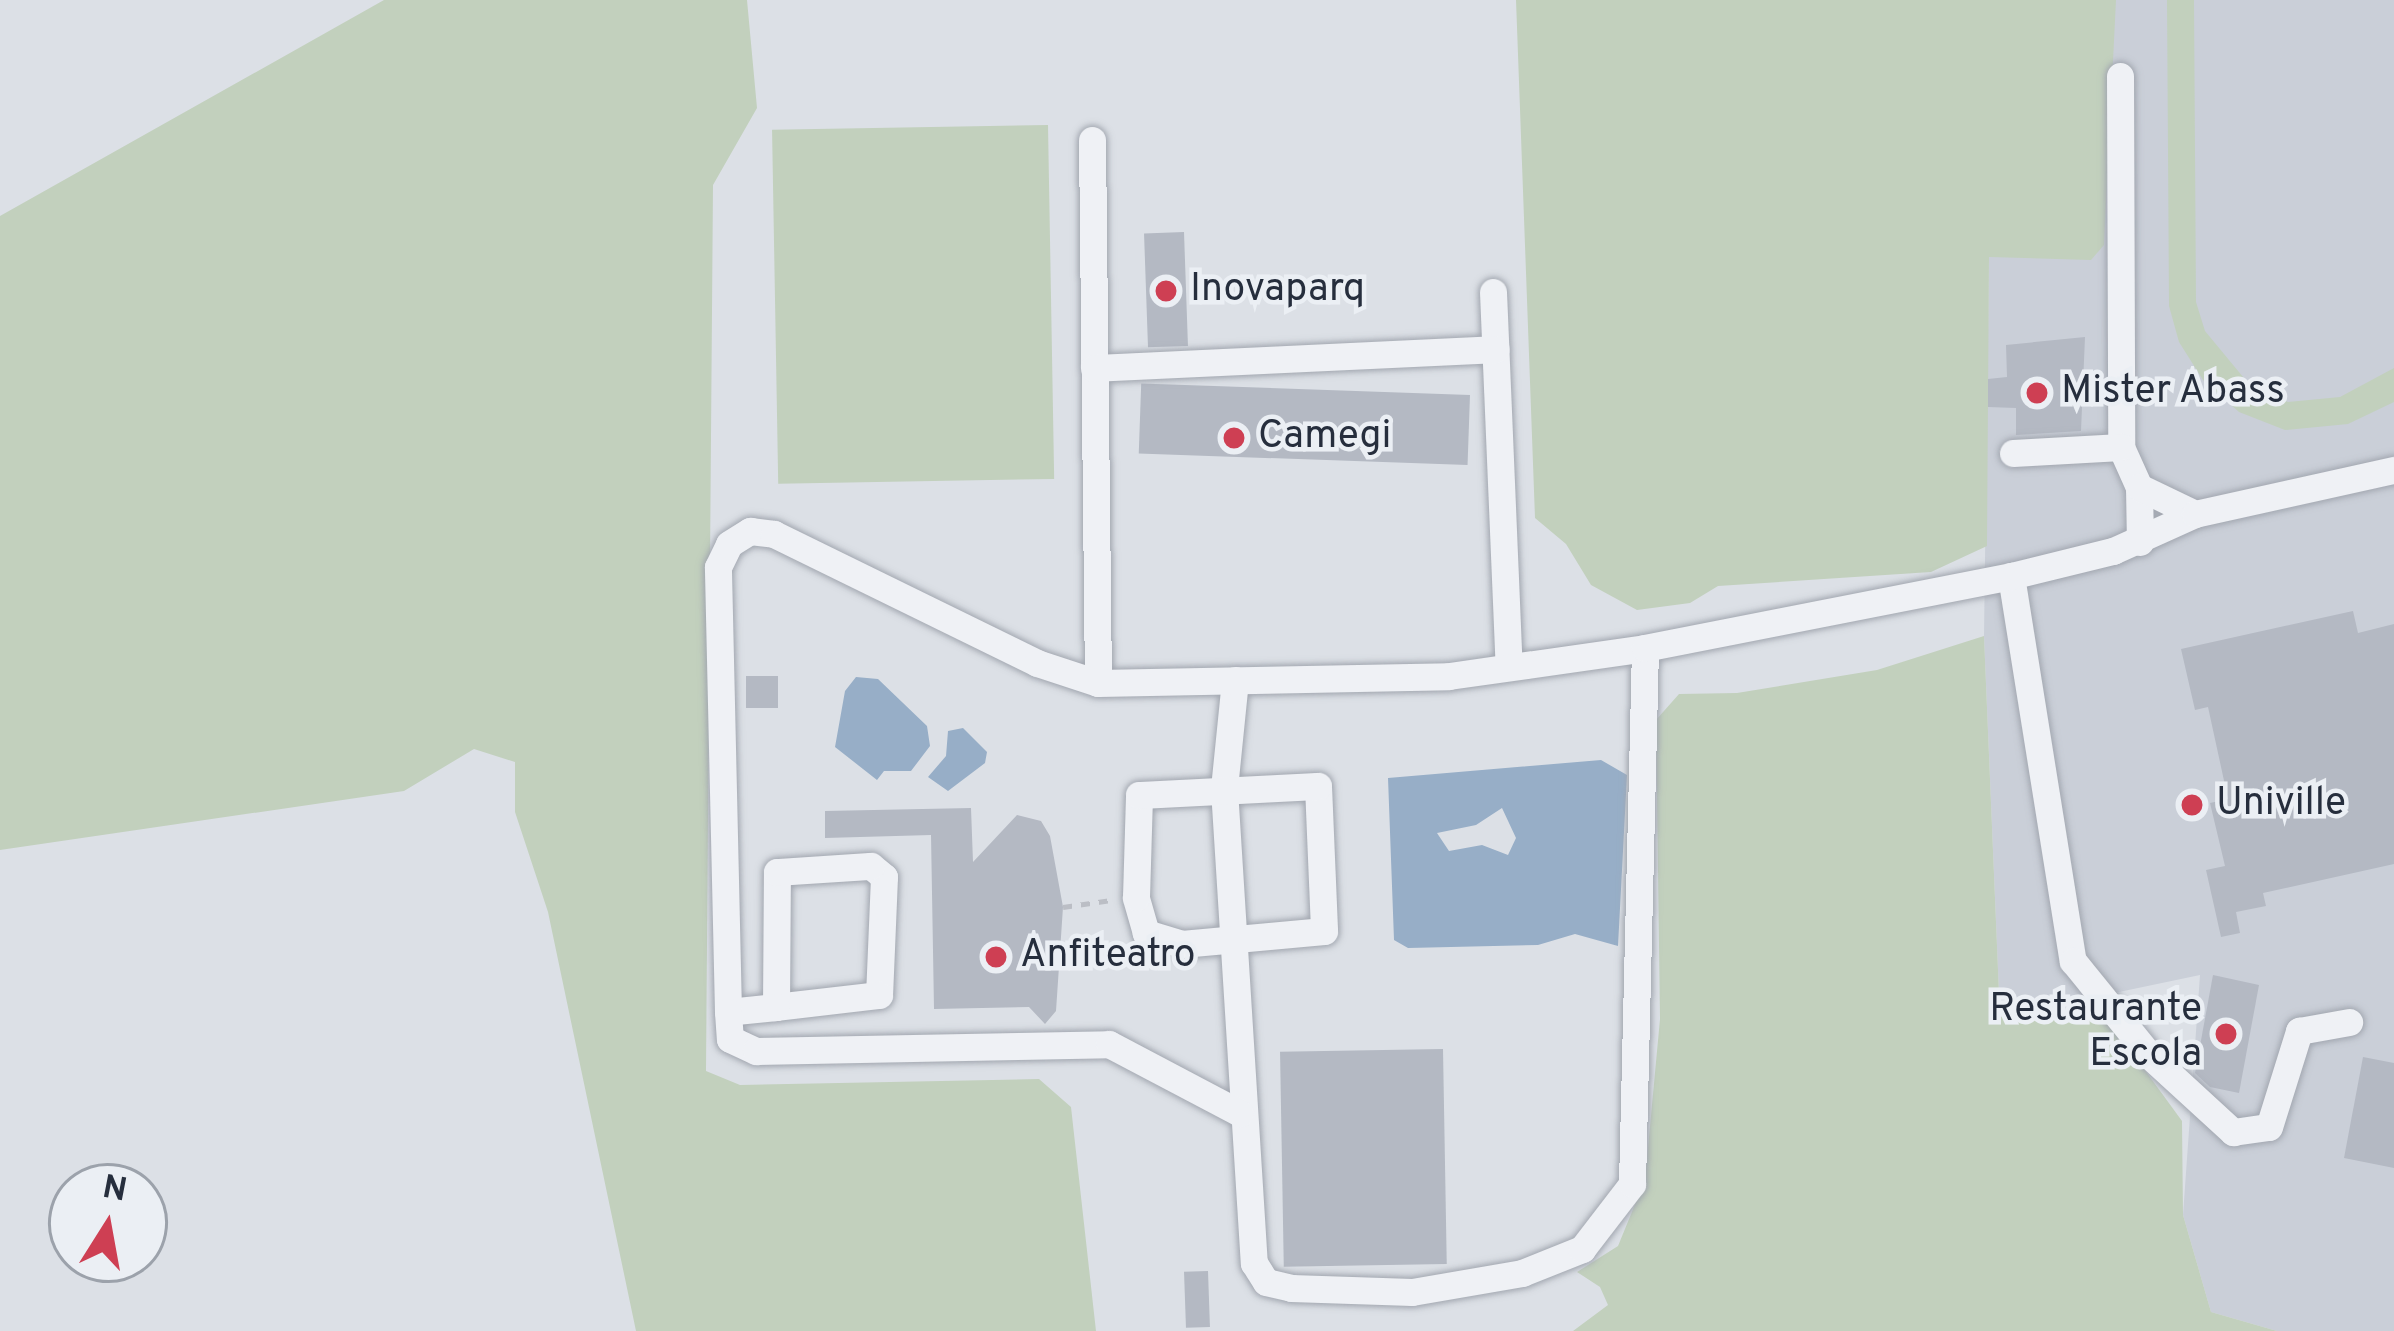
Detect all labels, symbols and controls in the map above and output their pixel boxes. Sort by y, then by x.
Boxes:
place label: Inovaparq [1190,268,1365,314]
marker: Inovaparq [1153,278,1179,304]
place label: Mister Abass [2061,370,2286,416]
marker: Mister Abass [2024,380,2050,406]
place label: Camegi [1258,415,1391,461]
marker: Camegi [1221,425,1247,451]
place label: Univille [2216,782,2346,828]
marker: Univille [2179,792,2205,818]
place label: Anfiteatro [1020,934,1196,980]
marker: Anfiteatro [983,944,1009,970]
place label: Restaurante Escola [1989,989,2202,1080]
marker: Restaurante Escola [2213,1021,2239,1047]
north arrow [48,1163,168,1283]
text: N [99,1168,130,1213]

